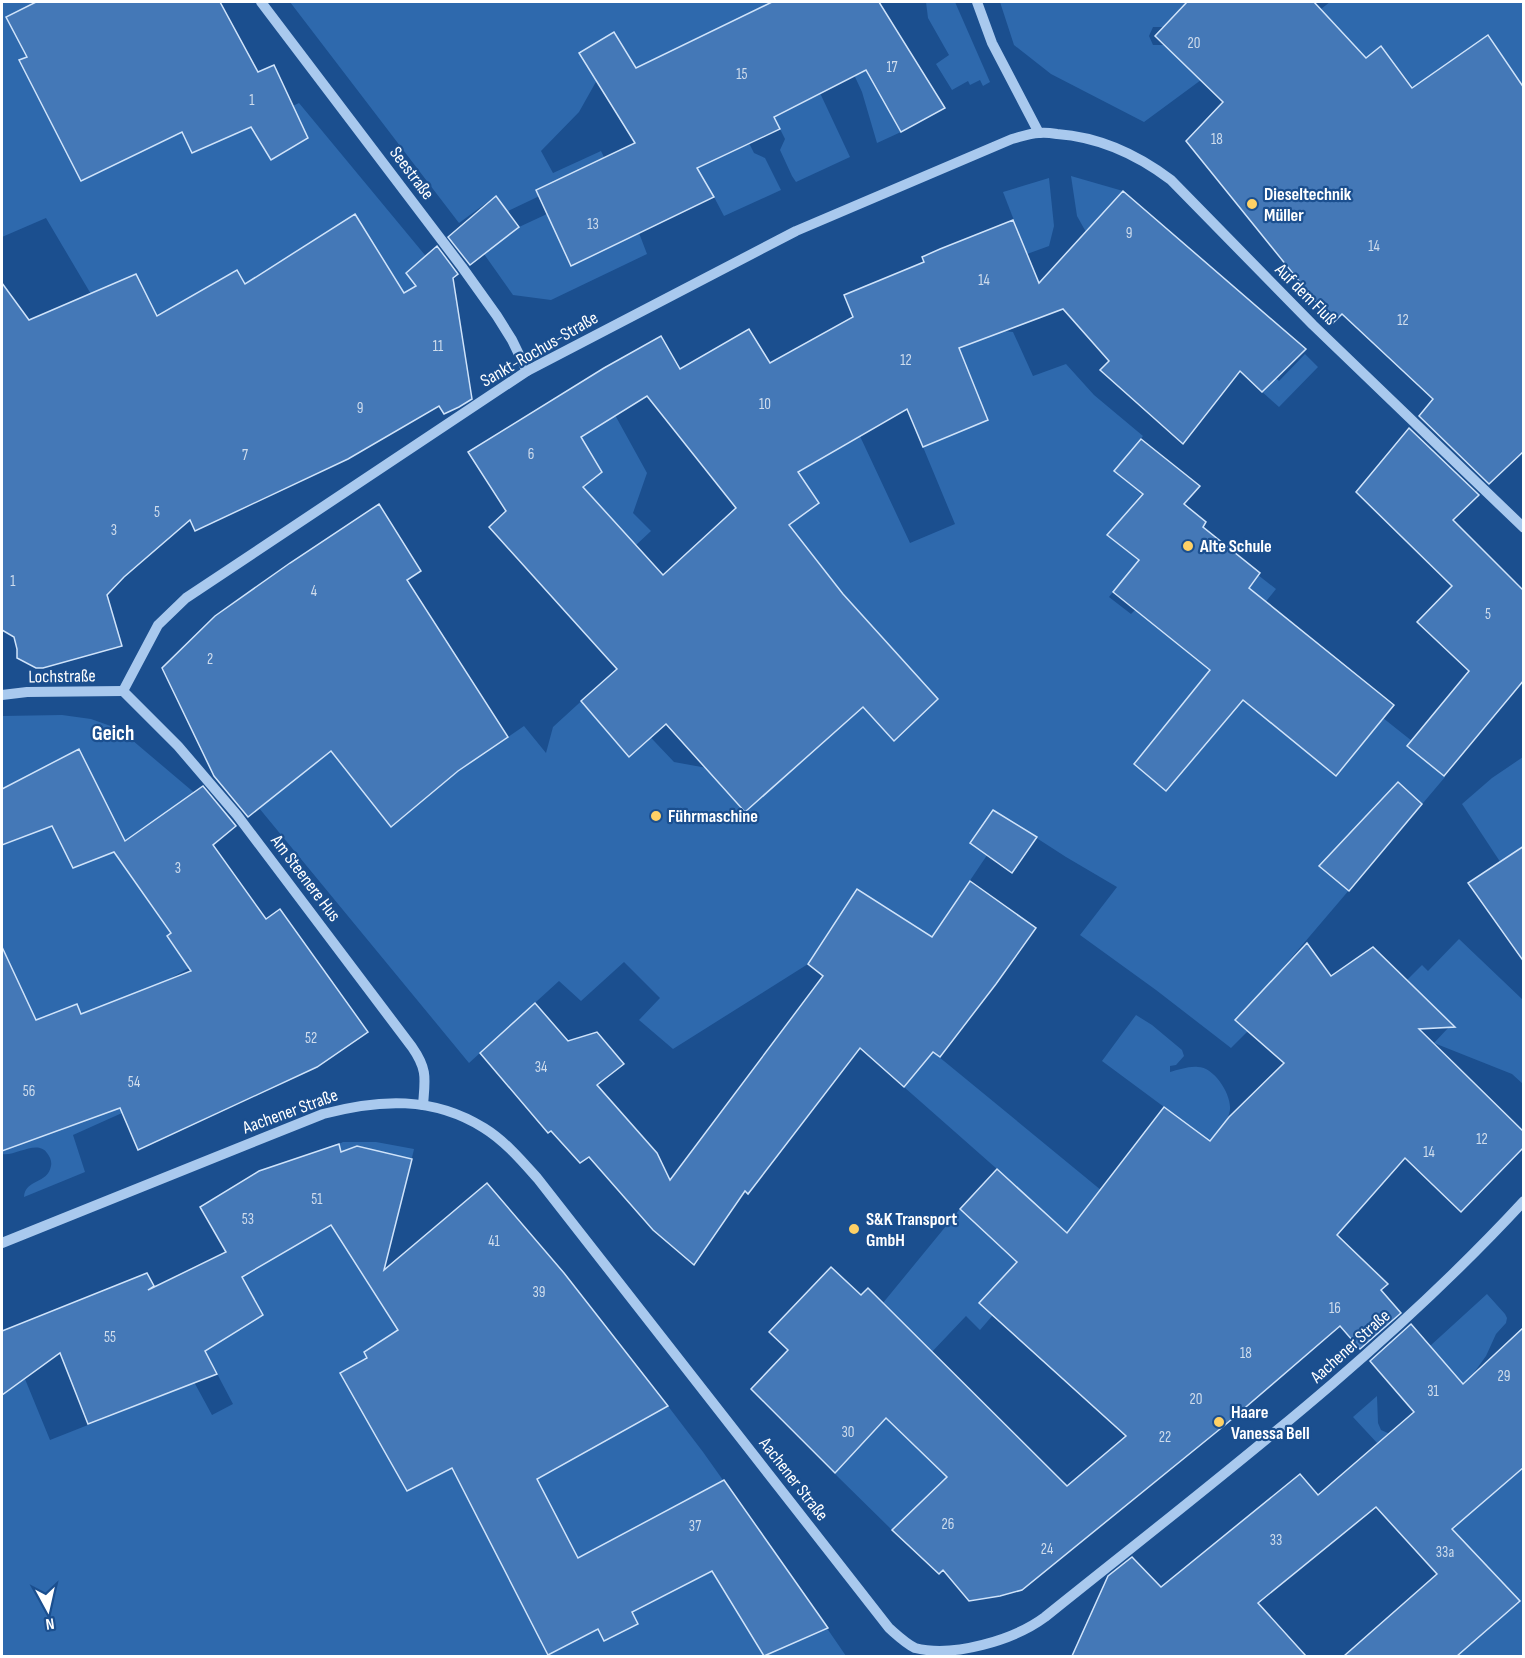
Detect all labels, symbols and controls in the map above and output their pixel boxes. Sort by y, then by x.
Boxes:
house number: 20 [1188,34,1200,53]
house number: 17 [886,58,898,77]
house number: 15 [736,65,748,84]
house number: 1 [249,91,255,110]
house number: 18 [1211,130,1223,149]
street label: Seestraße [385,143,438,204]
place label: Dieseltechnik Müller [1264,184,1352,226]
marker: Dieseltechnik Müller [1245,197,1259,211]
house number: 13 [587,215,599,234]
house number: 9 [1126,224,1132,243]
house number: 14 [1368,237,1380,256]
street label: Auf dem Fluß [1270,259,1341,330]
house number: 14 [978,271,990,290]
street label: Sankt-Rochus-Straße [477,307,602,392]
house number: 12 [1397,311,1409,330]
house number: 11 [433,337,444,356]
house number: 12 [900,351,912,370]
house number: 10 [759,395,771,414]
house number: 9 [357,399,363,418]
house number: 6 [528,445,534,464]
house number: 7 [242,446,248,465]
house number: 5 [154,503,160,522]
house number: 3 [111,521,117,540]
place label: Alte Schule [1199,536,1272,557]
marker: Alte Schule [1181,539,1195,553]
house number: 1 [10,572,16,591]
house number: 4 [311,582,317,601]
house number: 5 [1485,605,1491,624]
house number: 2 [207,650,213,669]
street label: Lochstraße [28,665,96,688]
district label: Geich [92,721,134,746]
place label: Führmaschine [668,806,758,827]
marker: Führmaschine [649,809,663,823]
street label: Am Steenere Hus [266,830,345,926]
house number: 3 [175,859,181,878]
house number: 52 [305,1029,317,1048]
house number: 34 [535,1058,547,1077]
house number: 54 [128,1073,140,1092]
house number: 56 [23,1082,35,1101]
street label: Aachener Straße [239,1085,341,1139]
house number: 12 [1476,1130,1488,1149]
house number: 14 [1423,1143,1435,1162]
house number: 51 [311,1190,323,1209]
place label: S&K Transport GmbH [866,1209,957,1251]
house number: 53 [242,1210,254,1229]
marker: S&K Transport GmbH [847,1222,861,1236]
house number: 41 [488,1232,501,1251]
house number: 39 [533,1283,545,1302]
house number: 16 [1329,1299,1341,1318]
street label: Aachener Straße [1305,1305,1394,1388]
house number: 55 [104,1328,116,1347]
house number: 18 [1240,1344,1252,1363]
house number: 29 [1498,1367,1510,1386]
house number: 31 [1427,1382,1440,1401]
house number: 20 [1190,1390,1202,1409]
place label: Haare Vanessa Bell [1231,1402,1310,1444]
marker: Haare Vanessa Bell [1212,1415,1226,1429]
house number: 30 [842,1423,854,1442]
house number: 22 [1159,1428,1171,1447]
street label: Aachener Straße [754,1433,833,1525]
house number: 26 [942,1515,954,1534]
house number: 37 [689,1517,701,1536]
house number: 33 [1270,1531,1282,1550]
house number: 24 [1041,1540,1053,1559]
house number: 33a [1436,1543,1454,1562]
north arrow [18,1580,78,1640]
text: N [44,1613,55,1633]

